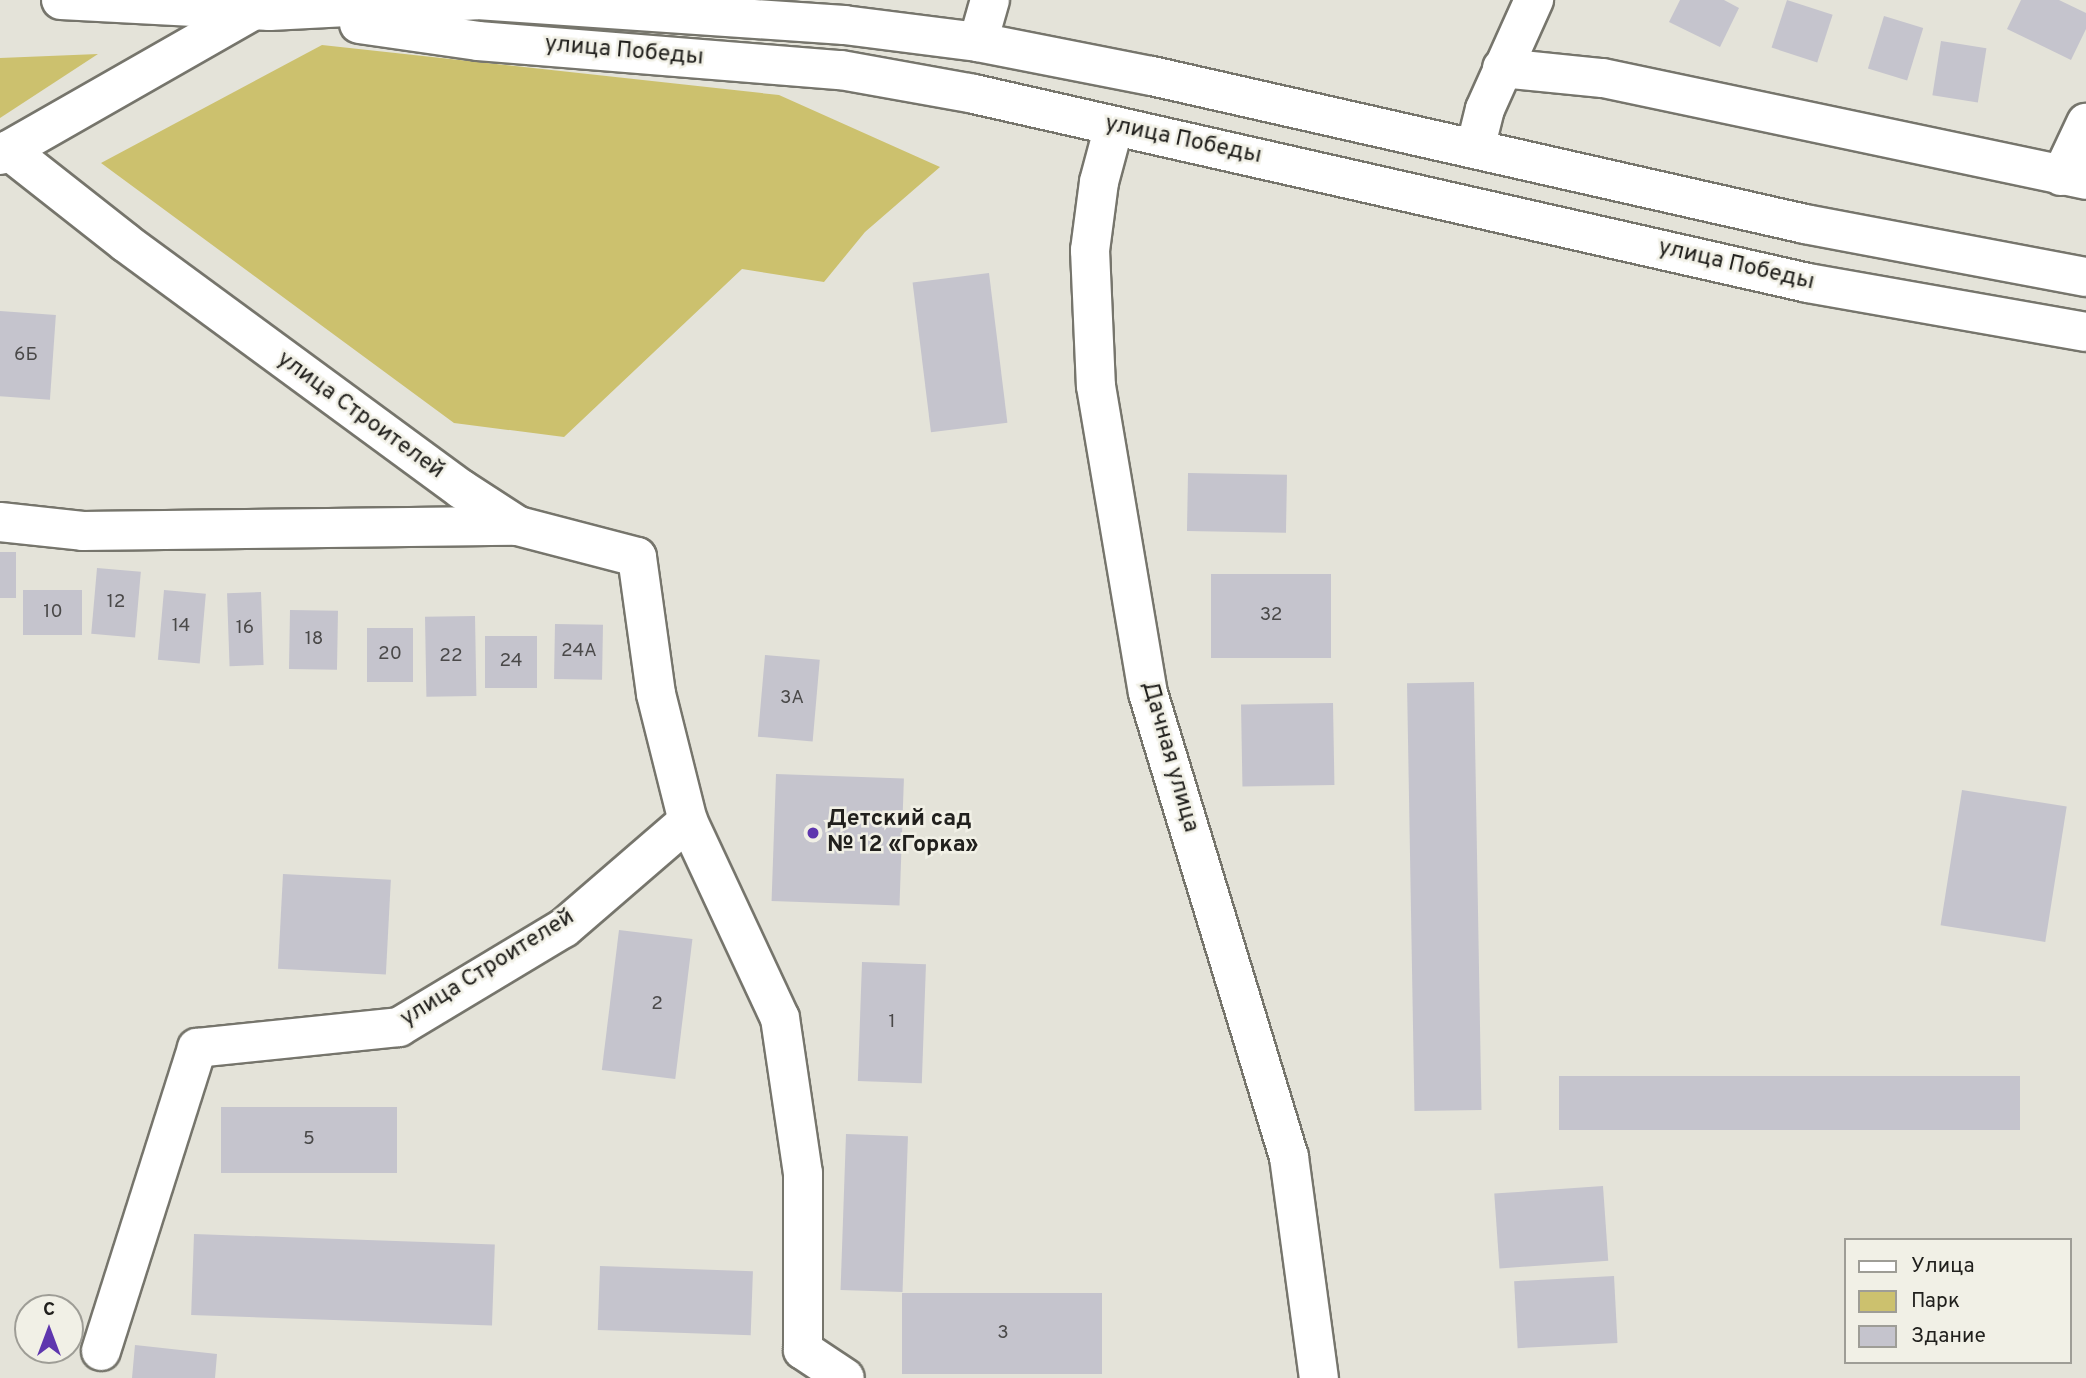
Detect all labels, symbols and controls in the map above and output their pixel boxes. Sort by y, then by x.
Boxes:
street label: улица Победы [543,31,705,73]
street label: улица Победы [1102,111,1264,171]
street label: улица Победы [1655,235,1817,297]
house number: 6Б [14,345,38,367]
street label: улица Строителей [271,346,449,486]
house number: 12 [107,592,125,614]
house number: 10 [43,602,63,624]
house number: 32 [1260,605,1282,627]
house number: 14 [172,616,190,638]
house number: 16 [236,618,254,640]
house number: 18 [305,629,323,651]
house number: 24А [561,641,597,663]
house number: 20 [378,644,402,666]
house number: 22 [439,646,463,668]
house number: 24 [499,651,523,673]
street label: Дачная улица [1134,678,1204,836]
house number: 3А [780,688,804,710]
place label: Детский сад № 12 «Горка» [827,806,978,860]
marker: Детский сад № 12 «Горка» [805,825,821,841]
street label: улица Строителей [396,904,580,1034]
house number: 2 [651,994,663,1016]
house number: 1 [888,1012,896,1034]
house number: 5 [303,1129,315,1151]
legend [1844,1238,2072,1364]
text: Улица [1911,1253,1975,1280]
text: Парк [1911,1288,1960,1315]
north arrow [14,1294,84,1364]
text: С [43,1298,55,1322]
house number: 3 [997,1323,1009,1345]
text: Здание [1911,1323,1986,1350]

